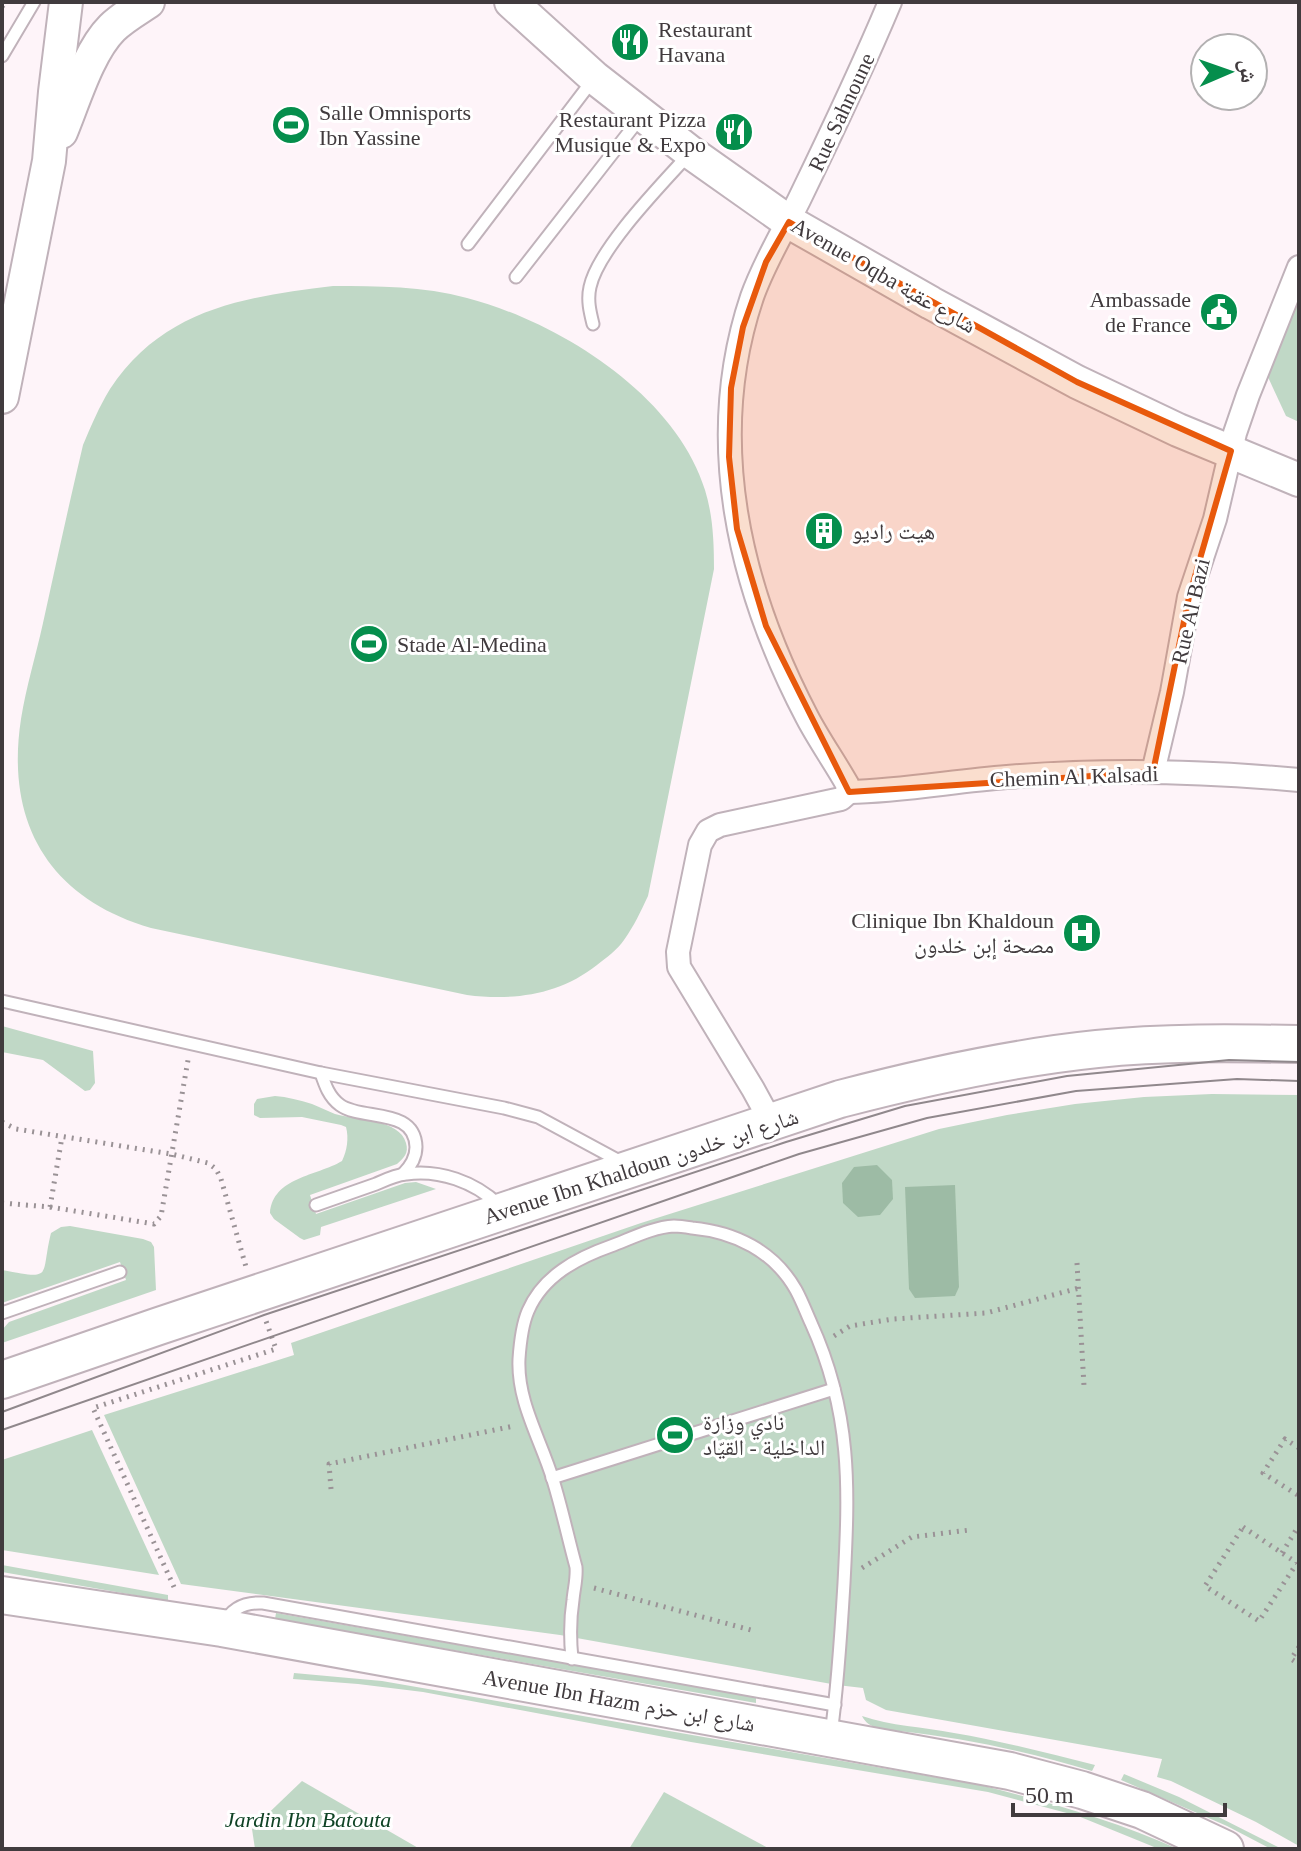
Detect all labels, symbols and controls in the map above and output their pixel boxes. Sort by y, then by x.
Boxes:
place label: Restaurant Havana [658,17,752,67]
restaurant icon: Restaurant Havana [609,21,651,63]
north arrow [1189,32,1269,112]
street label: Rue Sahnoune [803,49,880,175]
text: ش [1235,59,1261,83]
place label: Salle Omnisports Ibn Yassine [319,100,471,150]
sports icon: Salle Omnisports Ibn Yassine [270,104,312,146]
place label: Restaurant Pizza Musique & Expo [554,107,706,157]
restaurant icon: Restaurant Pizza Musique & Expo [713,111,755,153]
street label: Avenue Oqba شارع عقبة [787,212,980,339]
place label: Ambassade de France [1090,287,1191,337]
public building icon: Ambassade de France [1198,291,1240,333]
building icon: هيت راديو [803,510,845,552]
place label: هيت راديو [852,519,935,544]
street label: Rue Al Bazi [1166,556,1215,666]
sports icon: Stade Al-Medina [348,623,390,665]
place label: Stade Al-Medina [397,632,547,657]
street label: Chemin Al Kalsadi [989,761,1159,792]
place label: Clinique Ibn Khaldoun مصحة إبن خلدون [851,908,1054,960]
hospital icon: Clinique Ibn Khaldoun مصحة إبن خلدون [1061,912,1103,954]
street label: Avenue Ibn Khaldoun شارع ابن خلدون [481,1104,802,1230]
place label: نادي وزارة الداخلية - القيّاد [703,1410,825,1460]
sports icon: نادي وزارة الداخلية - القيّاد [654,1414,696,1456]
street label: Avenue Ibn Hazm شارع ابن حزم [481,1664,757,1739]
scale bar [1013,1767,1225,1817]
text: 50 m [1025,1782,1074,1808]
park label: Jardin Ibn Batouta [225,1807,391,1832]

